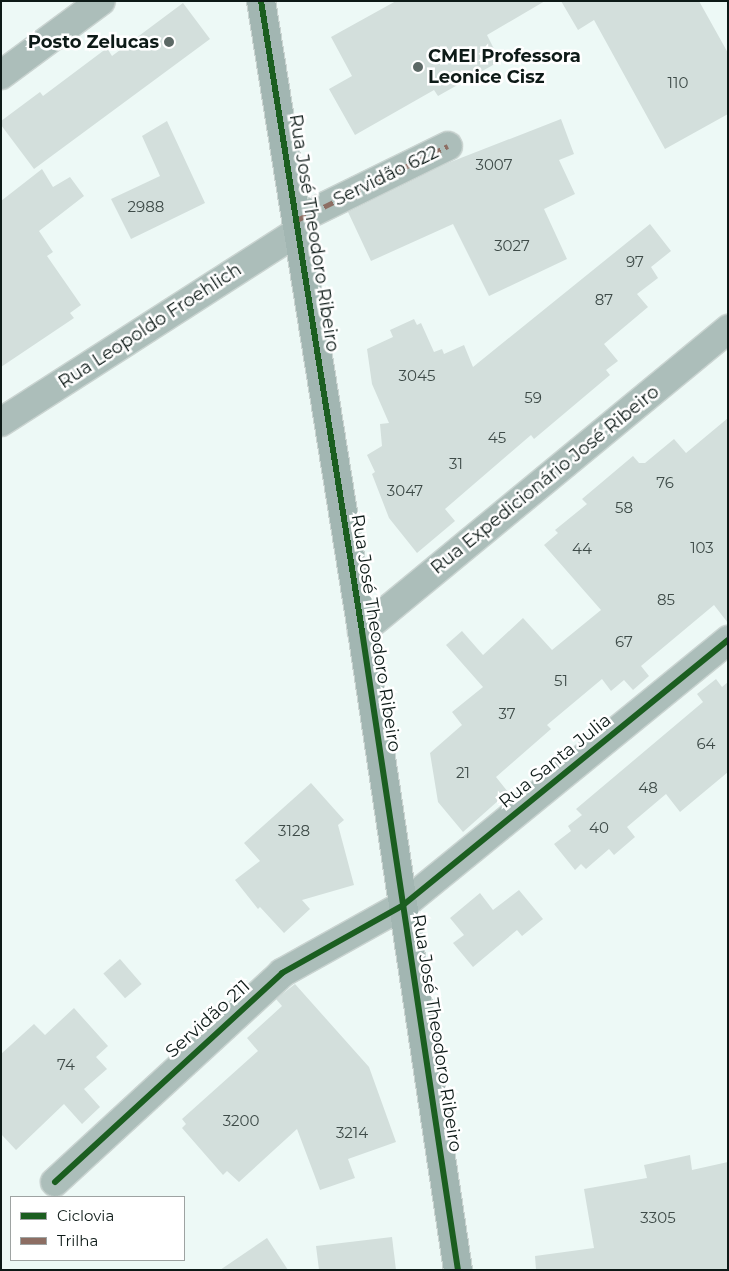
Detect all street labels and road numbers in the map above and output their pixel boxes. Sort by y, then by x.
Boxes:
street label: Rua José Theodoro Ribeiro [285,113,343,353]
street label: Servidão 622 [330,141,442,211]
street label: Rua Leopoldo Froehlich [54,259,246,393]
street label: Rua Expedicionário José Ribeiro [426,381,664,579]
street label: Rua José Theodoro Ribeiro [347,513,405,753]
street label: Rua Santa Julia [495,709,615,813]
street label: Rua José Theodoro Ribeiro [408,913,466,1153]
street label: Servidão 211 [161,975,255,1063]

